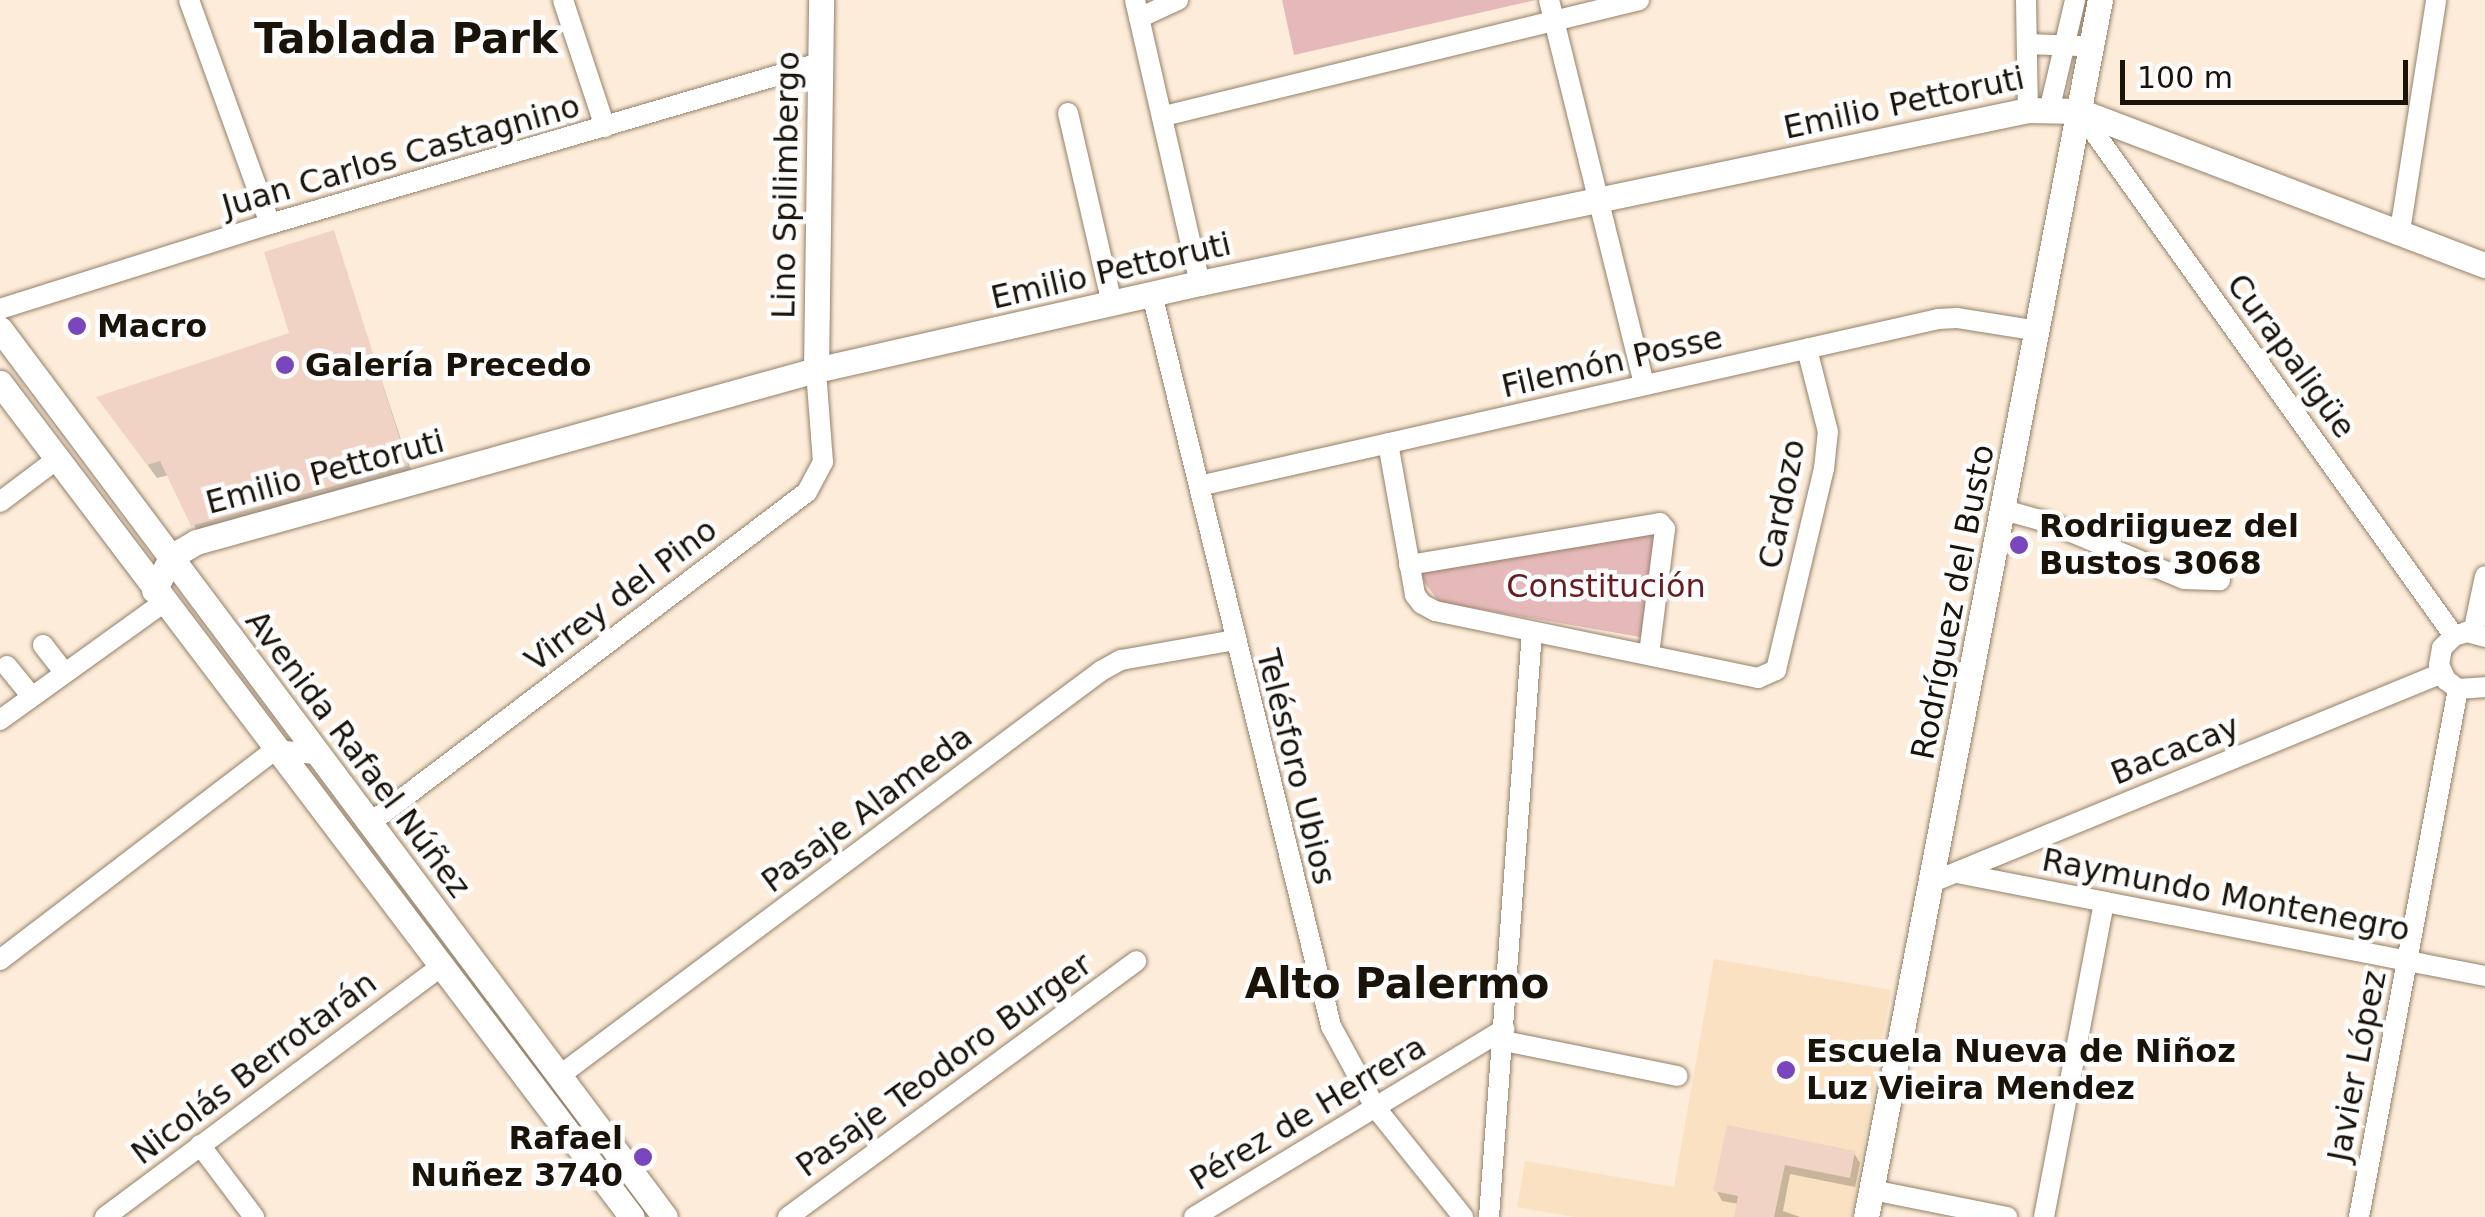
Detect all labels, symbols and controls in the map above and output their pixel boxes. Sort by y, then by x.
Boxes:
district label: Tablada Park [254,14,558,64]
scale bar [2125,40,2412,102]
street label: Lino Spilimbergo [764,51,808,319]
street label: Emilio Pettoruti [1780,59,2028,147]
text: 100 m [2137,60,2233,95]
street label: Juan Carlos Castagnino [218,87,584,225]
street label: Emilio Pettoruti [987,225,1235,317]
street label: Curapaligüe [2219,266,2363,446]
place label: Macro [97,307,207,345]
marker: Macro [66,315,88,337]
street label: Filemón Posse [1498,318,1726,406]
place label: Galería Precedo [305,346,592,384]
marker: Galería Precedo [274,354,296,376]
street label: Emilio Pettoruti [202,422,448,522]
street label: Cardozo [1751,436,1813,572]
street label: Rodríguez del Busto [1904,441,2002,763]
place label: Rodriiguez del Bustos 3068 [2039,508,2299,583]
street label: Virrey del Pino [517,510,725,680]
marker: Rodriiguez del Bustos 3068 [2008,534,2030,556]
park label: Constitución [1506,567,1706,605]
street label: Avenida Rafael Núñez [237,603,479,905]
street label: Telésforo Ubios [1248,645,1344,889]
street label: Bacacay [2105,707,2245,793]
street label: Pasaje Alameda [754,717,980,901]
street label: Raymundo Montenegro [2039,840,2413,950]
street label: Pasaje Teodoro Burger [789,945,1099,1185]
district label: Alto Palermo [1245,959,1549,1009]
street label: Nicolás Berrotarán [124,963,384,1173]
street label: Javier López [2320,967,2394,1165]
street label: Pérez de Herrera [1183,1027,1433,1199]
place label: Escuela Nueva de Niñoz Luz Vieira Mendez [1806,1033,2236,1108]
marker: Escuela Nueva de Niñoz Luz Vieira Mendez [1775,1059,1797,1081]
place label: Rafael Nuñez 3740 [410,1120,623,1195]
marker: Rafael Nuñez 3740 [632,1146,654,1168]

